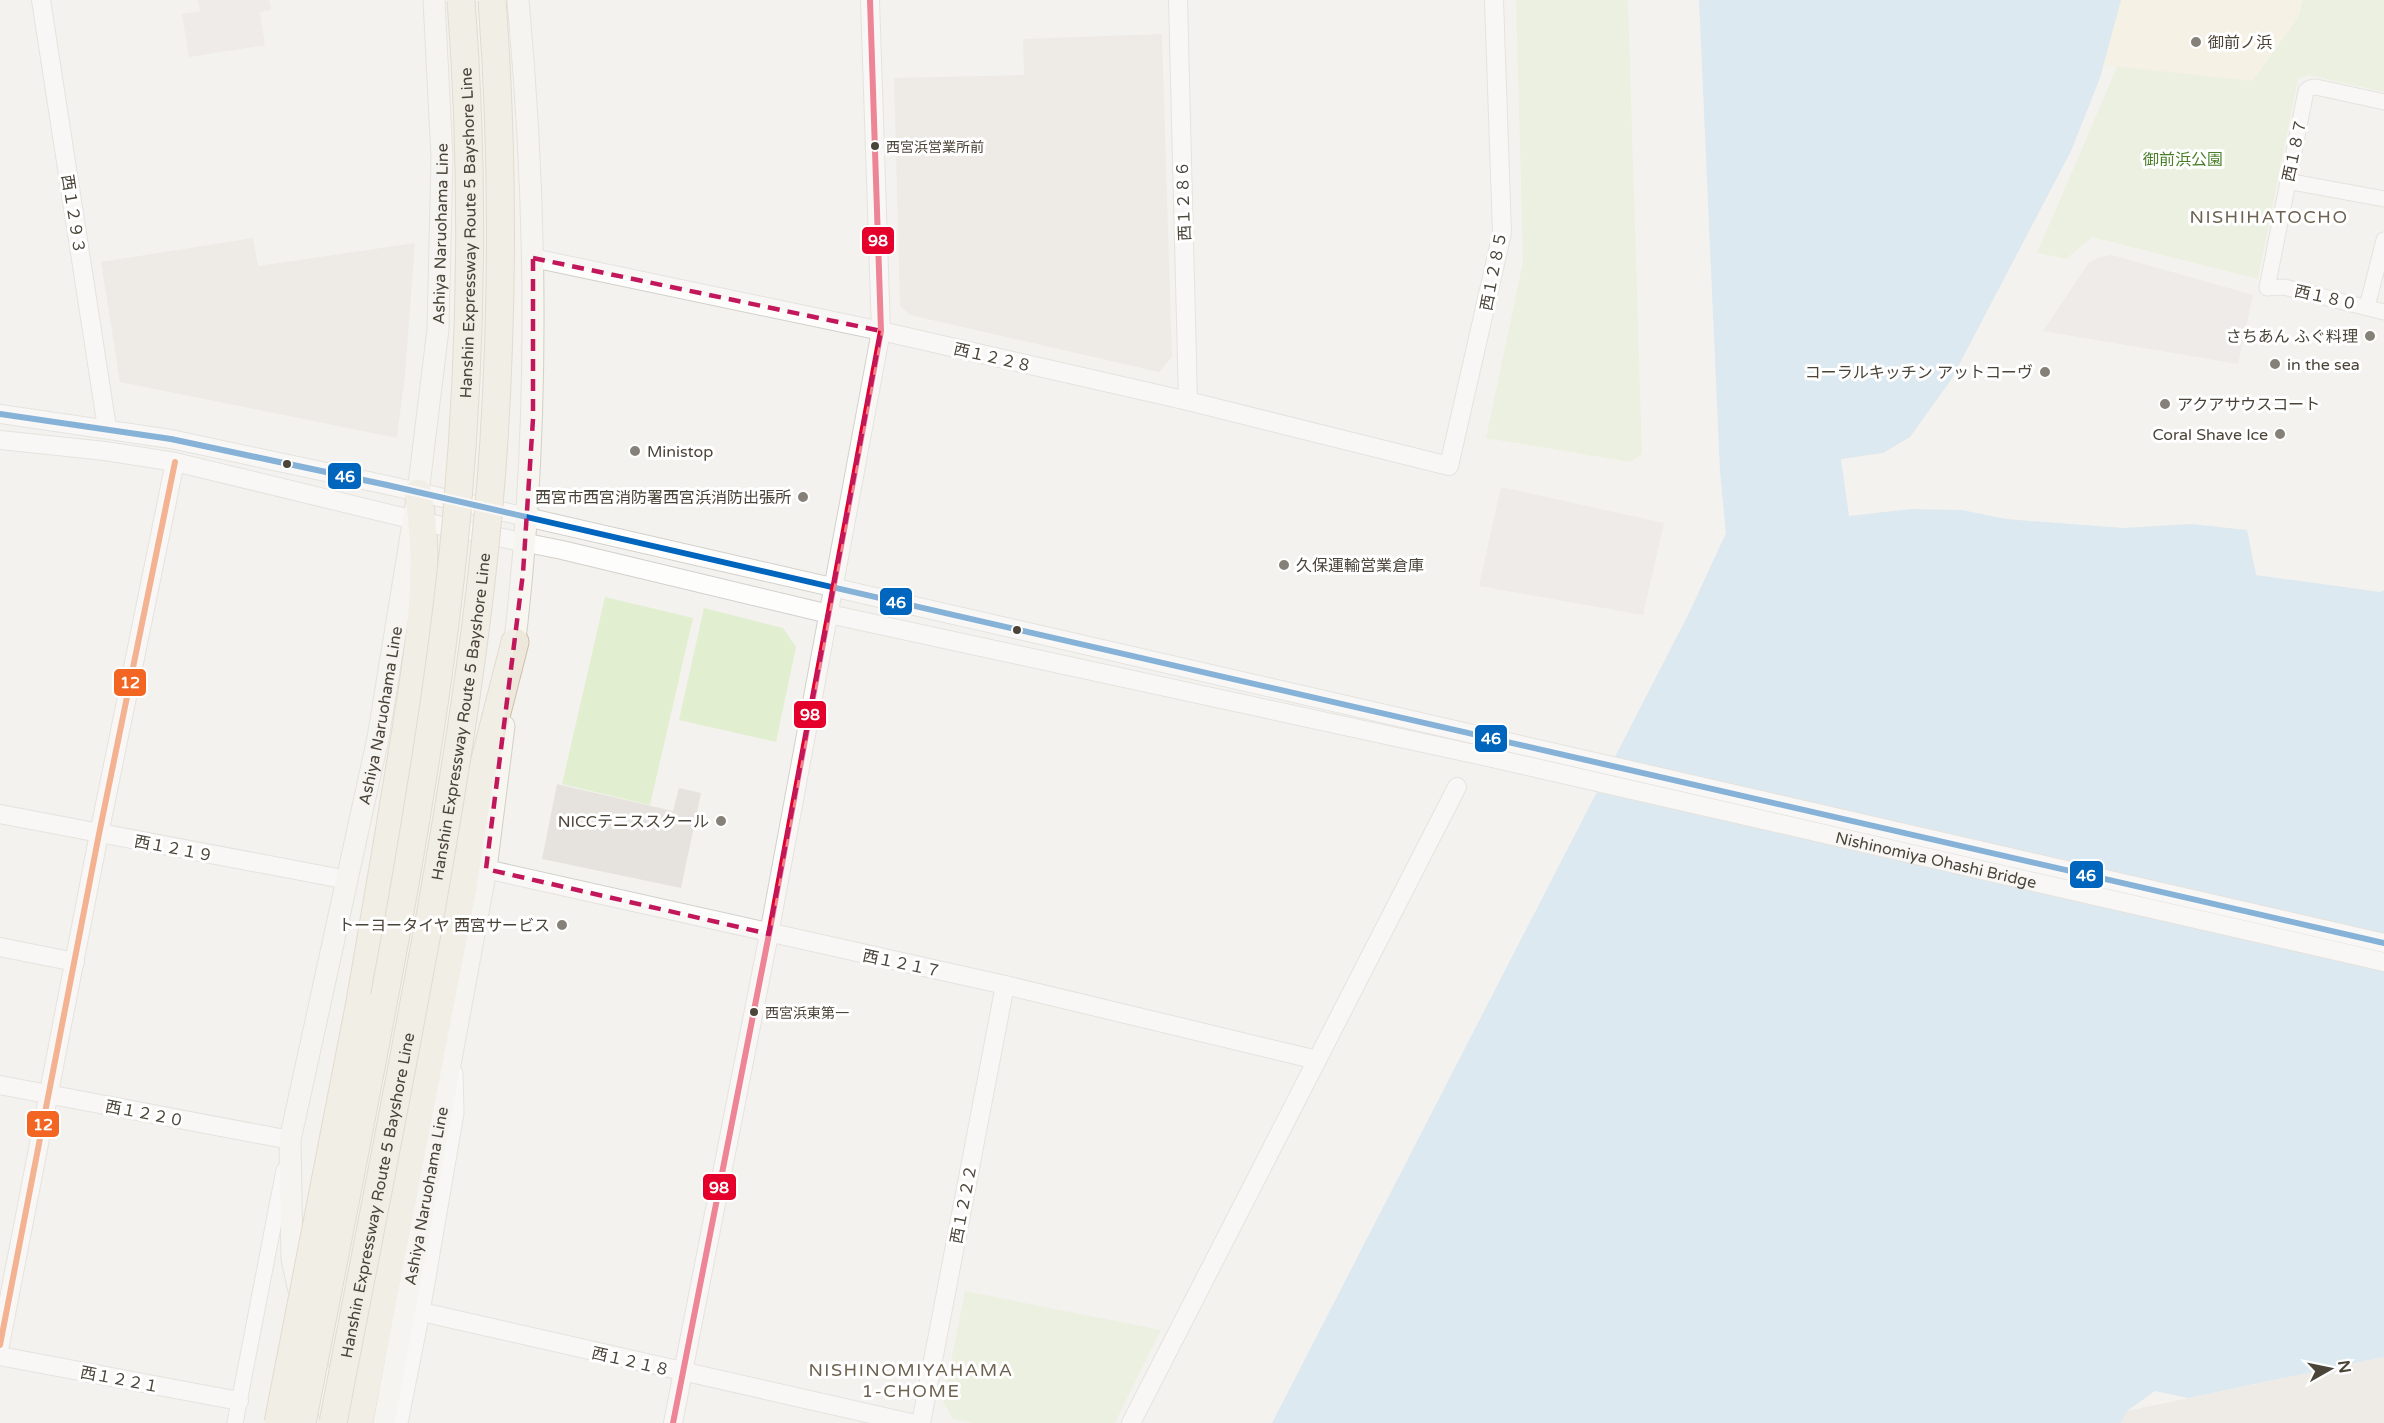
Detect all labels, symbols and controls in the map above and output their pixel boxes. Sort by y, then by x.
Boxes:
place label: 御前ノ浜 [2208,33,2272,53]
marker: 御前ノ浜 [2189,35,2203,49]
street label: Hanshin Expressway Route 5 Bayshore Line [456,67,481,399]
street label: 西１８７ [2279,117,2311,184]
place label: 西宮浜営業所前 [886,139,984,156]
marker: 西宮浜営業所前 [869,140,881,152]
street label: Ashiya Naruohama Line [429,143,453,325]
park label: 御前浜公園 [2143,150,2223,170]
street label: 西１２８６ [1173,161,1195,241]
street label: 西１２９３ [57,173,89,255]
district label: NISHIHATOCHO [2189,206,2349,228]
line badge: 98 [861,226,895,255]
street label: 西１２８５ [1477,230,1511,312]
text: 98 [868,231,888,251]
street label: 西１８０ [2292,281,2359,315]
place label: さちあん ふぐ料理 [2226,327,2358,347]
marker: さちあん ふぐ料理 [2363,329,2377,343]
street label: 西１２２８ [952,339,1034,377]
place label: in the sea [2287,355,2360,375]
marker: in the sea [2268,357,2282,371]
place label: コーラルキッチン アットコーヴ [1805,363,2033,383]
marker: コーラルキッチン アットコーヴ [2038,365,2052,379]
place label: アクアサウスコート [2177,395,2320,415]
marker: アクアサウスコート [2158,397,2172,411]
place label: Coral Shave Ice [2152,425,2268,445]
marker: Coral Shave Ice [2273,427,2287,441]
place label: Ministop [647,442,713,462]
marker: Ministop [628,444,642,458]
unlabelled marker [281,458,293,470]
line badge: 46 [327,462,362,490]
text: 46 [335,467,355,487]
place label: 西宮市西宮消防署西宮浜消防出張所 [535,488,791,508]
marker: 西宮市西宮消防署西宮浜消防出張所 [796,490,810,504]
street label: Hanshin Expressway Route 5 Bayshore Line [427,552,495,882]
place label: 久保運輸営業倉庫 [1296,556,1424,576]
marker: 久保運輸営業倉庫 [1277,558,1291,572]
line badge: 46 [879,587,913,616]
text: 46 [886,593,906,613]
unlabelled marker [1011,624,1023,636]
street label: Ashiya Naruohama Line [355,625,407,807]
line badge: 12 [113,668,147,697]
text: 12 [120,673,140,693]
line badge: 98 [793,700,827,729]
text: 98 [800,705,820,725]
line badge: 46 [1474,724,1508,753]
text: 46 [1481,729,1501,749]
place label: NICCテニススクール [558,812,709,832]
marker: NICCテニススクール [714,814,728,828]
street label: Nishinomiya Ohashi Bridge [1834,828,2038,893]
street label: 西１２１９ [133,832,215,866]
line badge: 46 [2069,860,2104,889]
text: 46 [2076,866,2096,886]
place label: トーヨータイヤ 西宮サービス [338,916,550,936]
marker: トーヨータイヤ 西宮サービス [555,918,569,932]
street label: 西１２１７ [861,946,943,982]
place label: 西宮浜東第一 [765,1005,849,1022]
marker: 西宮浜東第一 [748,1006,760,1018]
street label: Hanshin Expressway Route 5 Bayshore Line [337,1031,419,1360]
street label: 西１２２０ [104,1097,186,1131]
street label: Ashiya Naruohama Line [401,1105,453,1287]
line badge: 12 [26,1110,60,1138]
text: 12 [33,1115,53,1135]
street label: 西１２２２ [947,1163,981,1245]
line badge: 98 [702,1173,737,1201]
text: 98 [709,1178,729,1198]
north arrow [2300,1339,2360,1399]
street label: 西１２１８ [590,1343,672,1381]
district label: NISHINOMIYAHAMA 1-CHOME [808,1359,1014,1402]
text: N [2333,1359,2355,1375]
street label: 西１２２１ [79,1363,161,1397]

